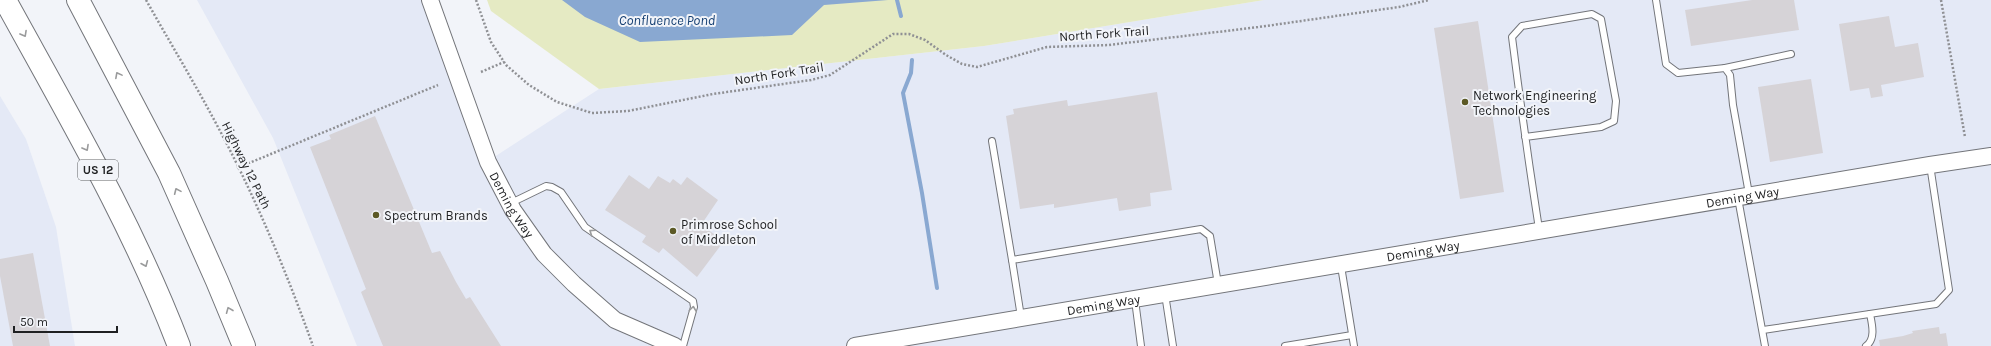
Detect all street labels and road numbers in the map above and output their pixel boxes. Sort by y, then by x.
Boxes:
street label: North Fork Trail [1059,23,1150,44]
street label: North Fork Trail [733,59,825,88]
street label: Highway 12 Path [219,119,274,211]
road number: US 12 [78,160,118,180]
street label: Deming Way [486,169,537,241]
street label: Deming Way [1705,184,1780,211]
street label: Deming Way [1385,237,1461,264]
street label: Deming Way [1066,291,1141,318]

